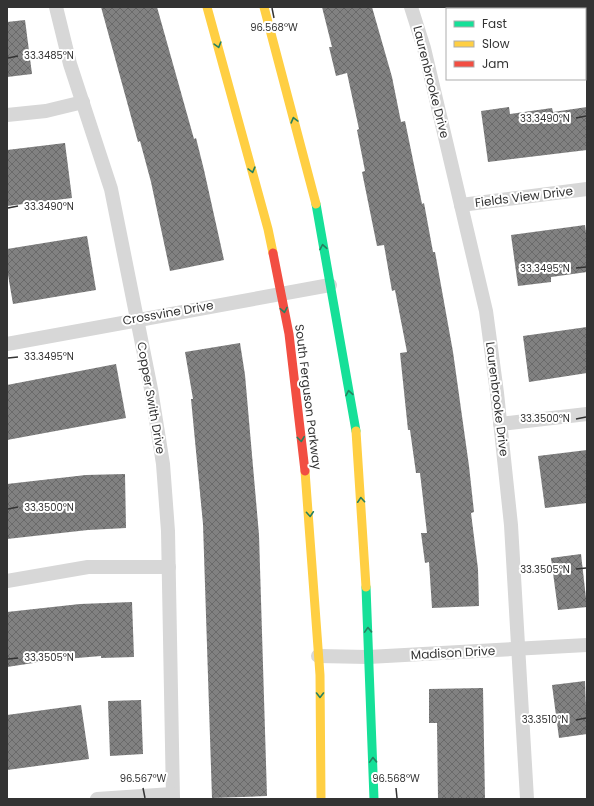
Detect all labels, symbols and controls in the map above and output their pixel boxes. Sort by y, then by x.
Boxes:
legend [446,8,586,80]
text: Fast [482,15,507,32]
text: 96.568°W [250,20,298,35]
street label: Laurenbrooke Drive [409,24,454,140]
text: Slow [482,35,510,52]
one-way arrow [213,41,222,48]
text: 33.3485°N [24,48,74,63]
text: Jam [482,55,509,72]
text: 33.3490°N [520,111,570,126]
one-way arrow [290,117,298,123]
one-way arrow [247,166,256,173]
street label: Fields View Drive [474,182,574,211]
text: 33.3490°N [24,199,74,214]
one-way arrow [319,243,328,250]
text: 33.3495°N [520,261,570,276]
street label: Crossvine Drive [121,296,215,329]
one-way arrow [279,307,288,313]
street label: South Ferguson Parkway [291,323,326,471]
street label: Copper Swith Drive [133,341,170,455]
street label: Laurenbrooke Drive [482,341,513,457]
text: 33.3495°N [24,349,74,364]
one-way arrow [345,389,354,396]
text: 33.3500°N [520,411,570,426]
one-way arrow [297,436,306,442]
one-way arrow [356,497,365,503]
text: 33.3500°N [24,500,74,515]
one-way arrow [305,511,314,517]
text: 33.3505°N [520,562,570,577]
one-way arrow [363,627,372,633]
street label: Madison Drive [410,642,496,663]
text: 33.3505°N [24,650,74,665]
one-way arrow [316,692,324,698]
text: 33.3510°N [522,712,568,727]
one-way arrow [368,757,377,763]
text: 96.567°W [120,771,167,786]
text: 96.568°W [372,771,420,786]

